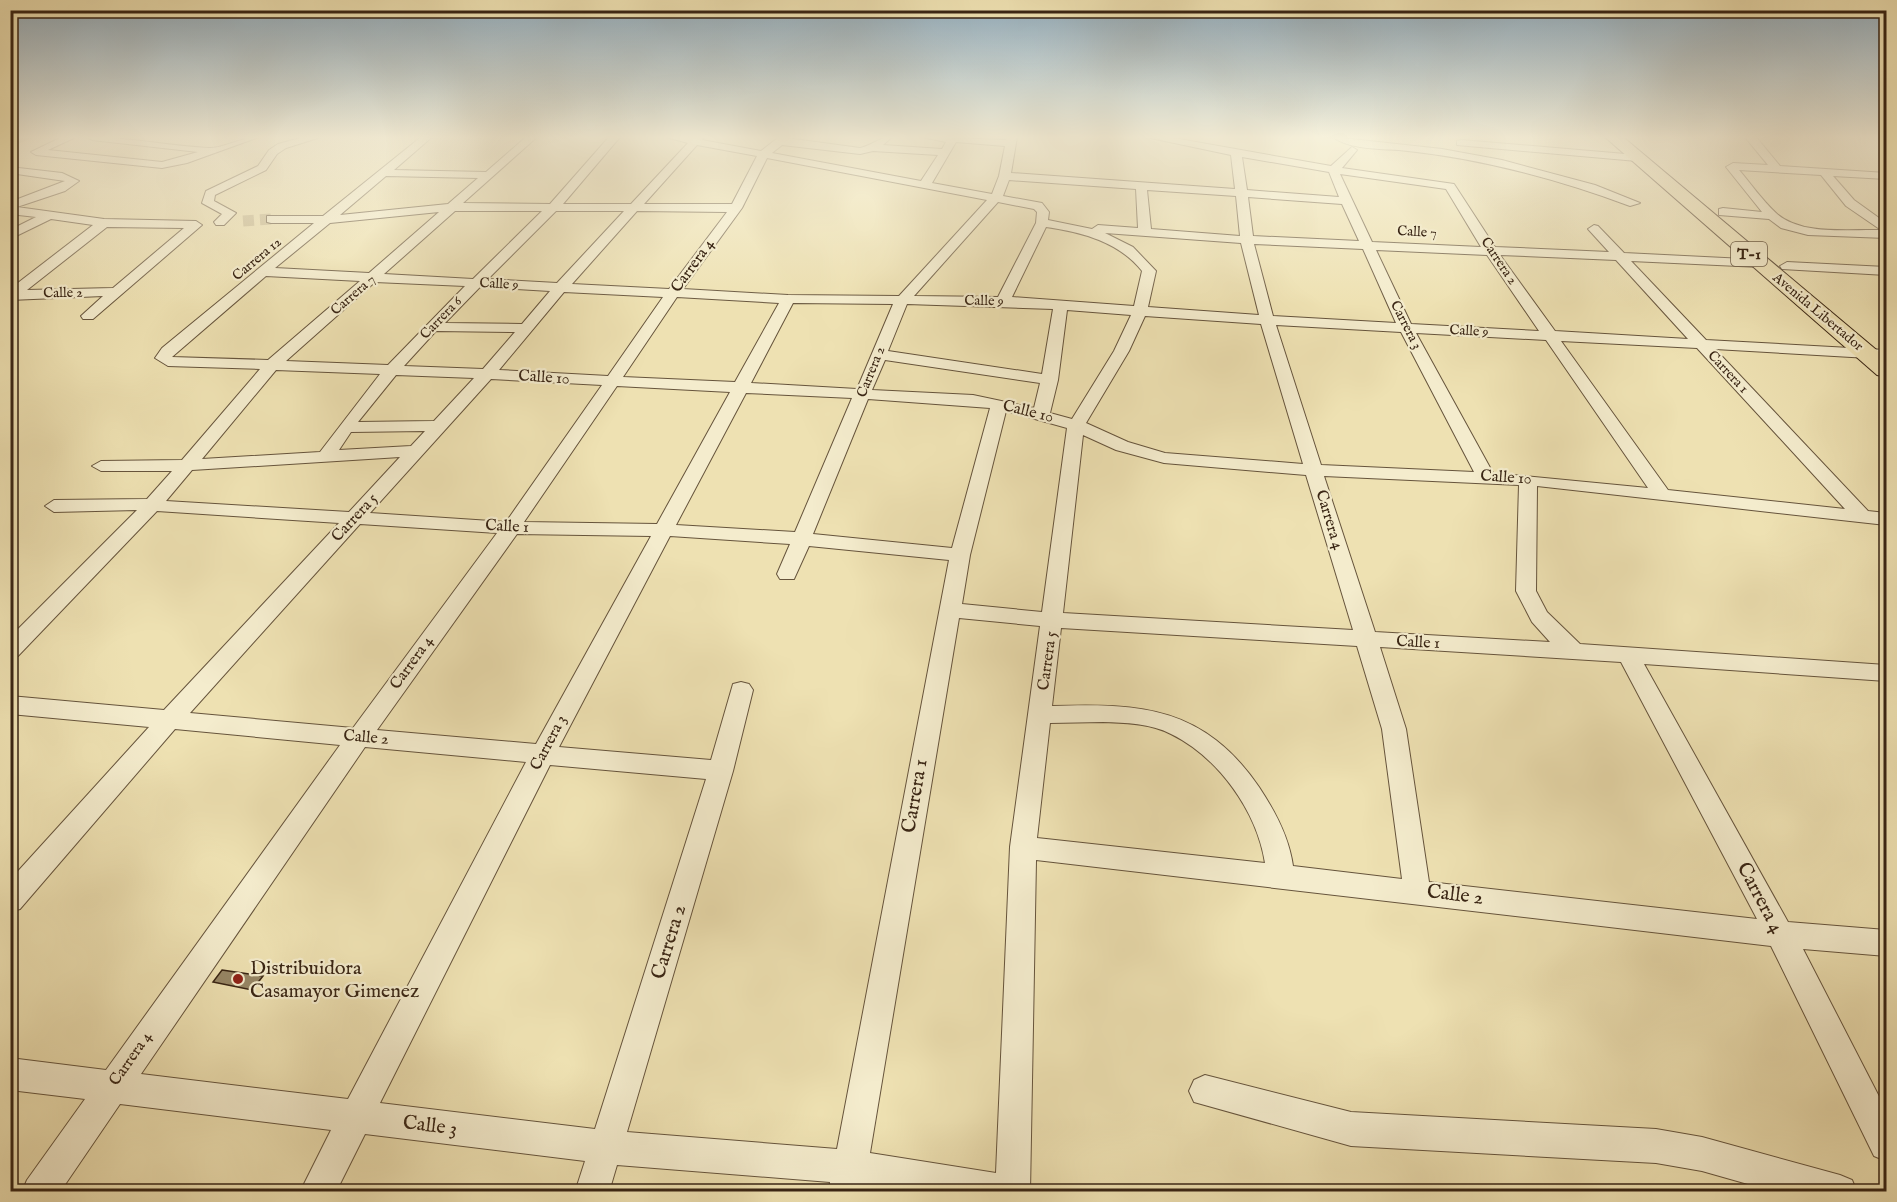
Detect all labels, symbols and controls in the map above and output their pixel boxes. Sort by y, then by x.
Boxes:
street label: Calle 7 [1397,222,1437,242]
street label: Carrera 12 [229,233,286,285]
street label: Carrera 2 [1477,234,1522,289]
street label: Carrera 4 [667,235,719,297]
road number: T-1 [1731,242,1767,266]
street label: Avenida Libertador [1768,268,1867,355]
street label: Carrera 7 [327,271,379,319]
street label: Calle 9 [479,274,519,294]
street label: Calle 2 [43,284,83,302]
street label: Carrera 6 [416,292,467,343]
street label: Calle 9 [964,292,1004,310]
street label: Carrera 3 [1386,298,1426,352]
street label: Calle 9 [1449,321,1489,341]
street label: Carrera 2 [853,343,890,400]
street label: Carrera 1 [1704,347,1752,397]
street label: Calle 10 [518,366,571,390]
street label: Calle 10 [1001,396,1056,428]
street label: Calle 10 [1480,466,1533,490]
street label: Carrera 4 [1310,488,1348,553]
street label: Carrera 5 [327,489,383,547]
street label: Calle 1 [485,516,529,538]
street label: Carrera 5 [1034,630,1062,692]
street label: Carrera 4 [386,632,438,694]
street label: Calle 1 [1396,632,1440,654]
street label: Carrera 3 [526,712,572,774]
street label: Calle 2 [343,726,389,750]
street label: Carrera 1 [896,757,934,835]
street label: Carrera 4 [1731,858,1789,938]
street label: Calle 2 [1425,879,1485,911]
street label: Carrera 2 [646,902,692,982]
place label: Distribuidora Casamayor Gimenez [250,956,419,1004]
marker: Distribuidora Casamayor Gimenez [231,972,245,986]
street label: Carrera 4 [105,1028,157,1090]
street label: Calle 3 [401,1110,459,1142]

